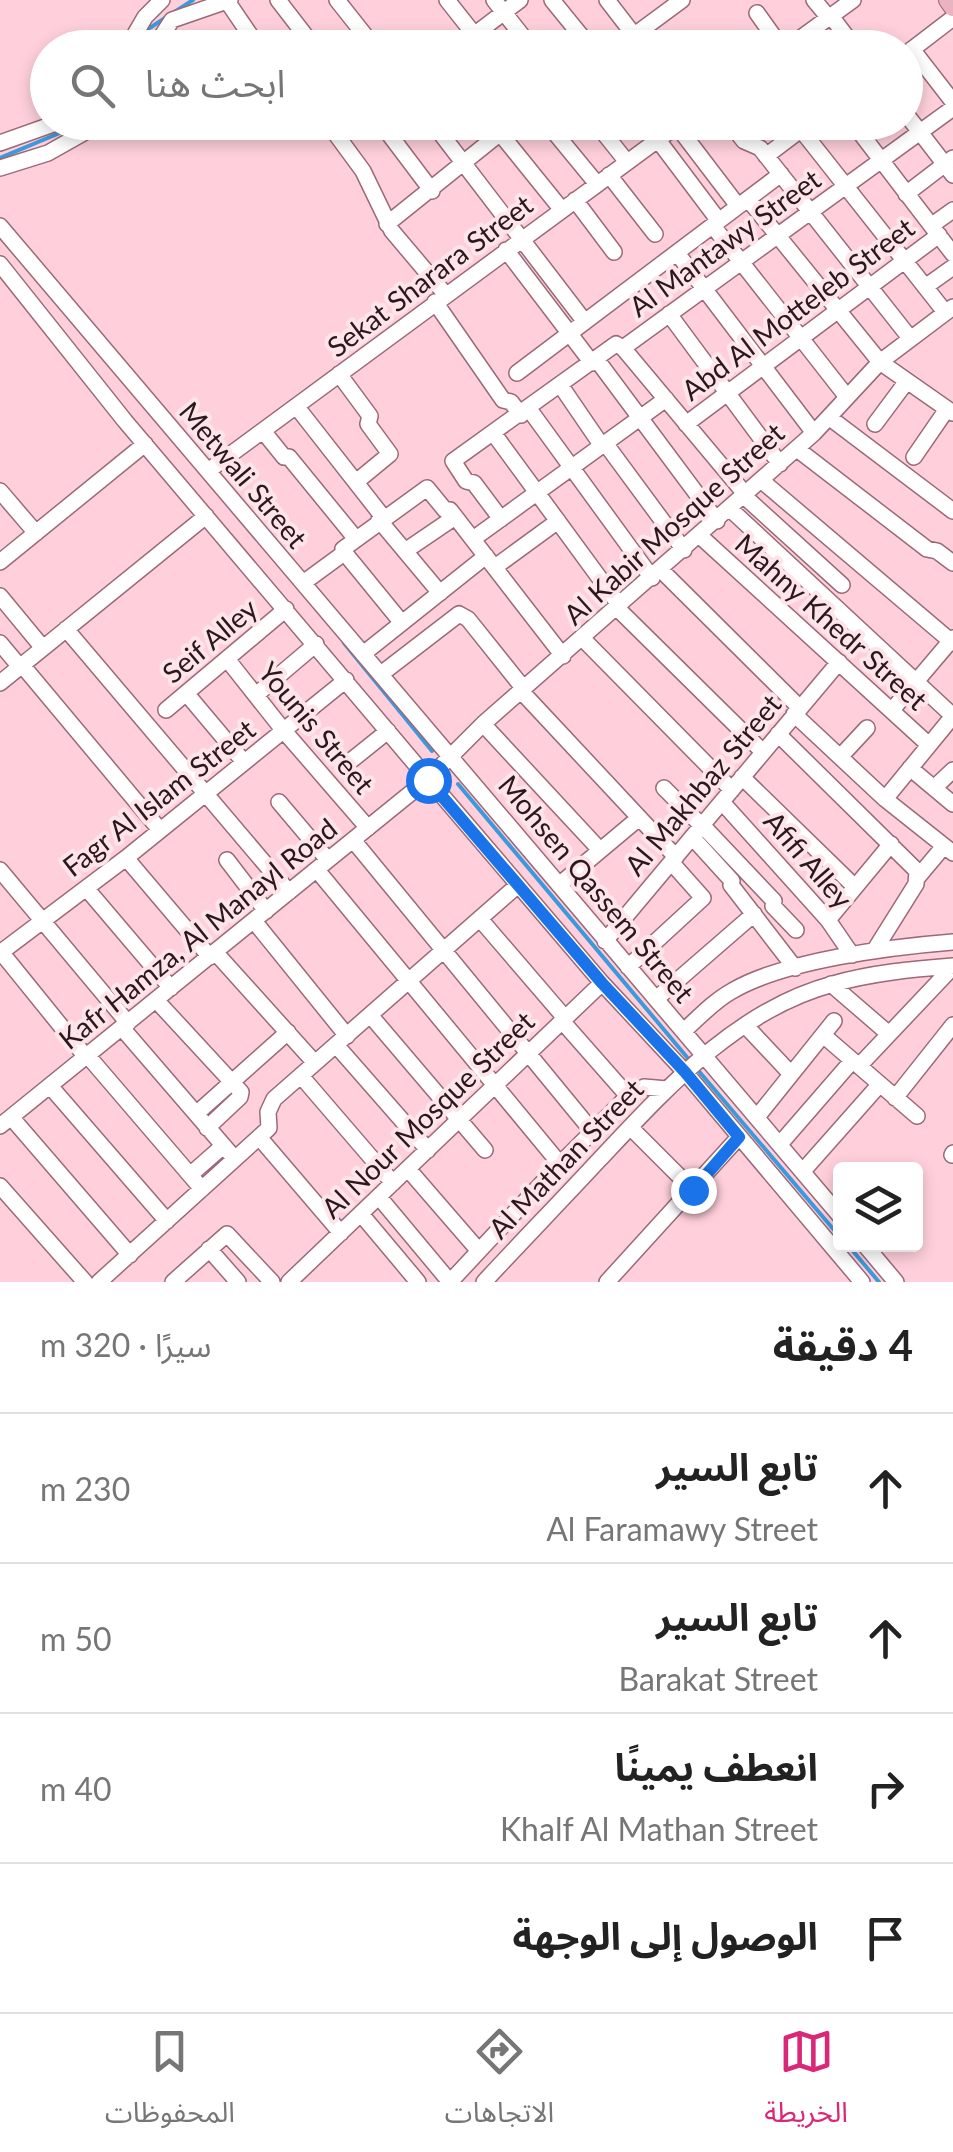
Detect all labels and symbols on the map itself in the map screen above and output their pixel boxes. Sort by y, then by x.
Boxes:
street label: Al Mantawy Street [622,161,827,323]
street label: Sekat Sharara Street [320,187,539,363]
street label: Abd Al Motteleb Street [674,210,920,407]
street label: Metwali Street [173,394,315,554]
street label: Al Kabir Mosque Street [556,415,791,631]
street label: Mahny Khedr Street [729,526,935,716]
street label: Seif Alley [155,590,264,690]
street label: Younis Street [252,655,382,800]
street label: Al Makhbaz Street [617,687,788,882]
street label: Fagr Al Islam Street [55,712,261,883]
route start [406,758,452,804]
street label: Mohsen Qassem Street [492,768,702,1009]
street label: Afifi Alley [757,804,861,915]
street label: Kafr Hamza, Al Manayl Road [52,811,343,1056]
street label: Al Nour Mosque Street [314,1004,541,1225]
street label: Al Mathan Street [481,1072,650,1245]
route end [671,1168,717,1214]

